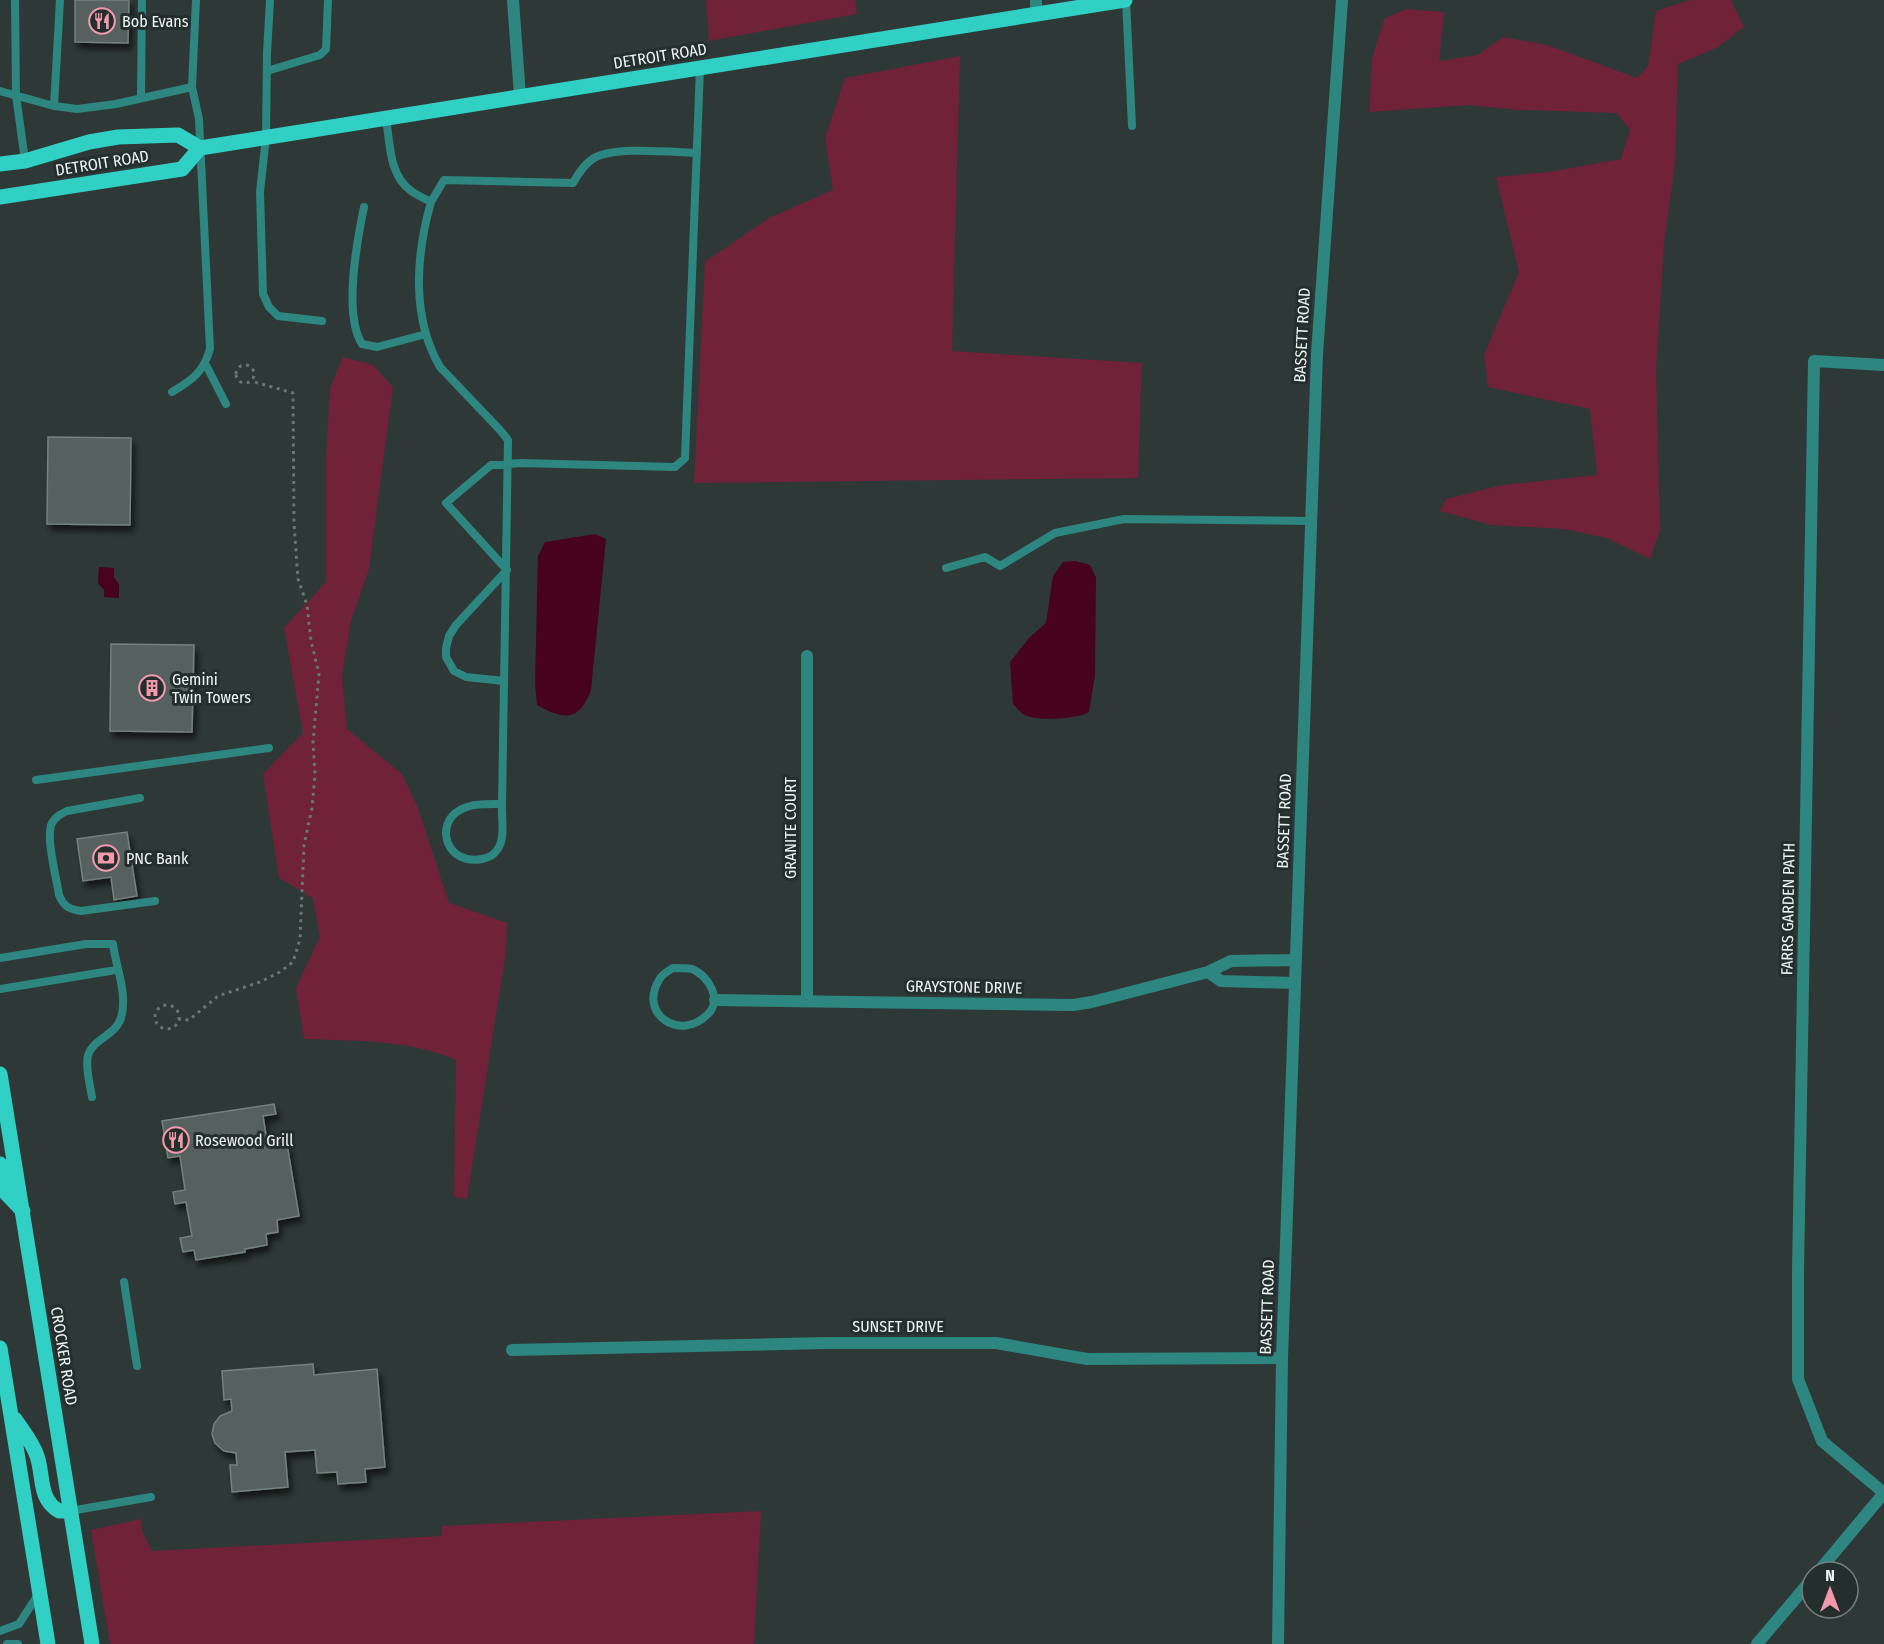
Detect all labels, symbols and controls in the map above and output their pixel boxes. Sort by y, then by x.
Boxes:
restaurant icon: Bob Evans [87,6,117,36]
place label: Bob Evans [122,12,189,31]
street label: DETROIT ROAD [612,39,708,73]
street label: DETROIT ROAD [54,146,150,180]
street label: BASSETT ROAD [1290,287,1314,383]
place label: Gemini Twin Towers [172,670,251,707]
building icon: Gemini Twin Towers [137,673,167,703]
street label: BASSETT ROAD [1273,773,1295,869]
street label: GRANITE COURT [781,776,800,879]
bank icon: PNC Bank [91,843,121,873]
street label: FARRS GARDEN PATH [1777,843,1799,975]
place label: PNC Bank [126,849,189,868]
street label: GRAYSTONE DRIVE [906,976,1022,998]
restaurant icon: Rosewood Grill [161,1125,191,1155]
place label: Rosewood Grill [195,1131,294,1150]
street label: BASSETT ROAD [1256,1259,1278,1355]
street label: CROCKER ROAD [47,1305,81,1407]
street label: SUNSET DRIVE [852,1317,944,1336]
north arrow [1800,1560,1860,1620]
text: N [1825,1566,1835,1585]

